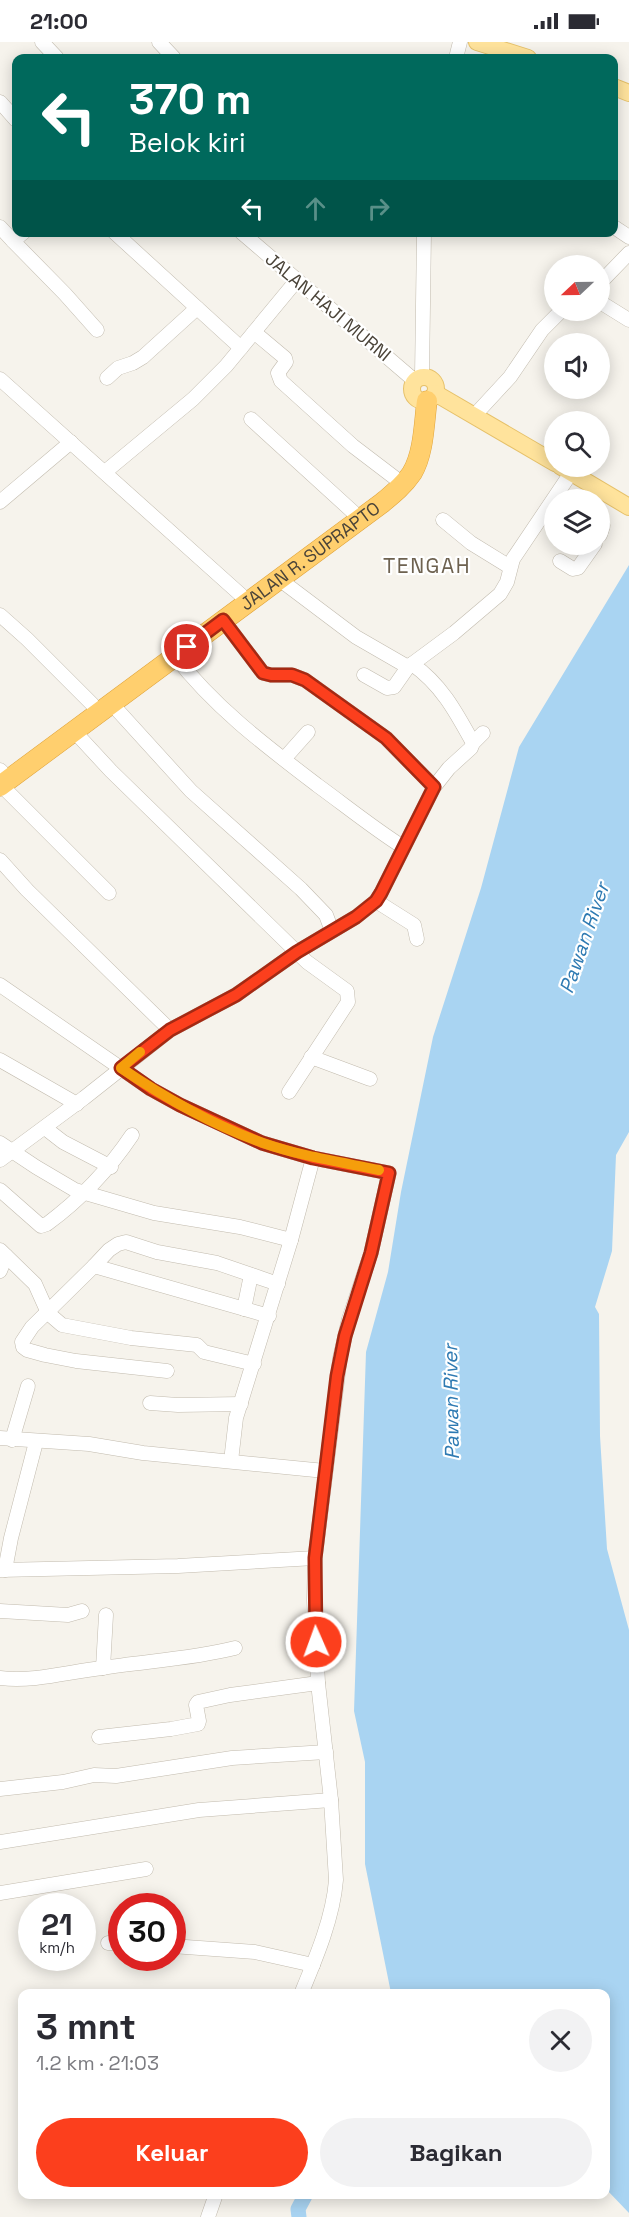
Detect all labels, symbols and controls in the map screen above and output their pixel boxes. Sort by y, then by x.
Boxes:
text: 21:00 [30,7,88,35]
text: 370 m [129,73,251,126]
icon: left [30,78,108,156]
text: Belok kiri [129,125,246,160]
icon: left [236,192,269,225]
icon: ahead [299,192,332,225]
icon: right [362,192,395,225]
street label: JALAN HAJI MURNI [261,247,396,366]
north arrow [544,255,610,321]
map controls [544,255,610,555]
button: sound [544,333,610,399]
button: search [544,411,610,477]
button: layers [544,489,610,555]
street label: JALAN R. SUPRAPTO [235,496,384,615]
district label: TENGAH [383,552,471,579]
pin [161,621,212,672]
icon: arrive [170,630,203,663]
water label: Pawan River [553,877,616,997]
water label: Pawan River [437,1342,465,1460]
position arrow [284,1610,348,1674]
speed limit sign: 30 [108,1893,186,1971]
text: 21 [41,1905,73,1944]
text: km/h [39,1938,75,1957]
text: 3 mnt [36,2004,136,2050]
button: close [529,2009,592,2072]
text: 1.2 km · 21:03 [36,2050,159,2076]
button: Keluar [36,2118,308,2187]
button: Bagikan [320,2118,592,2187]

